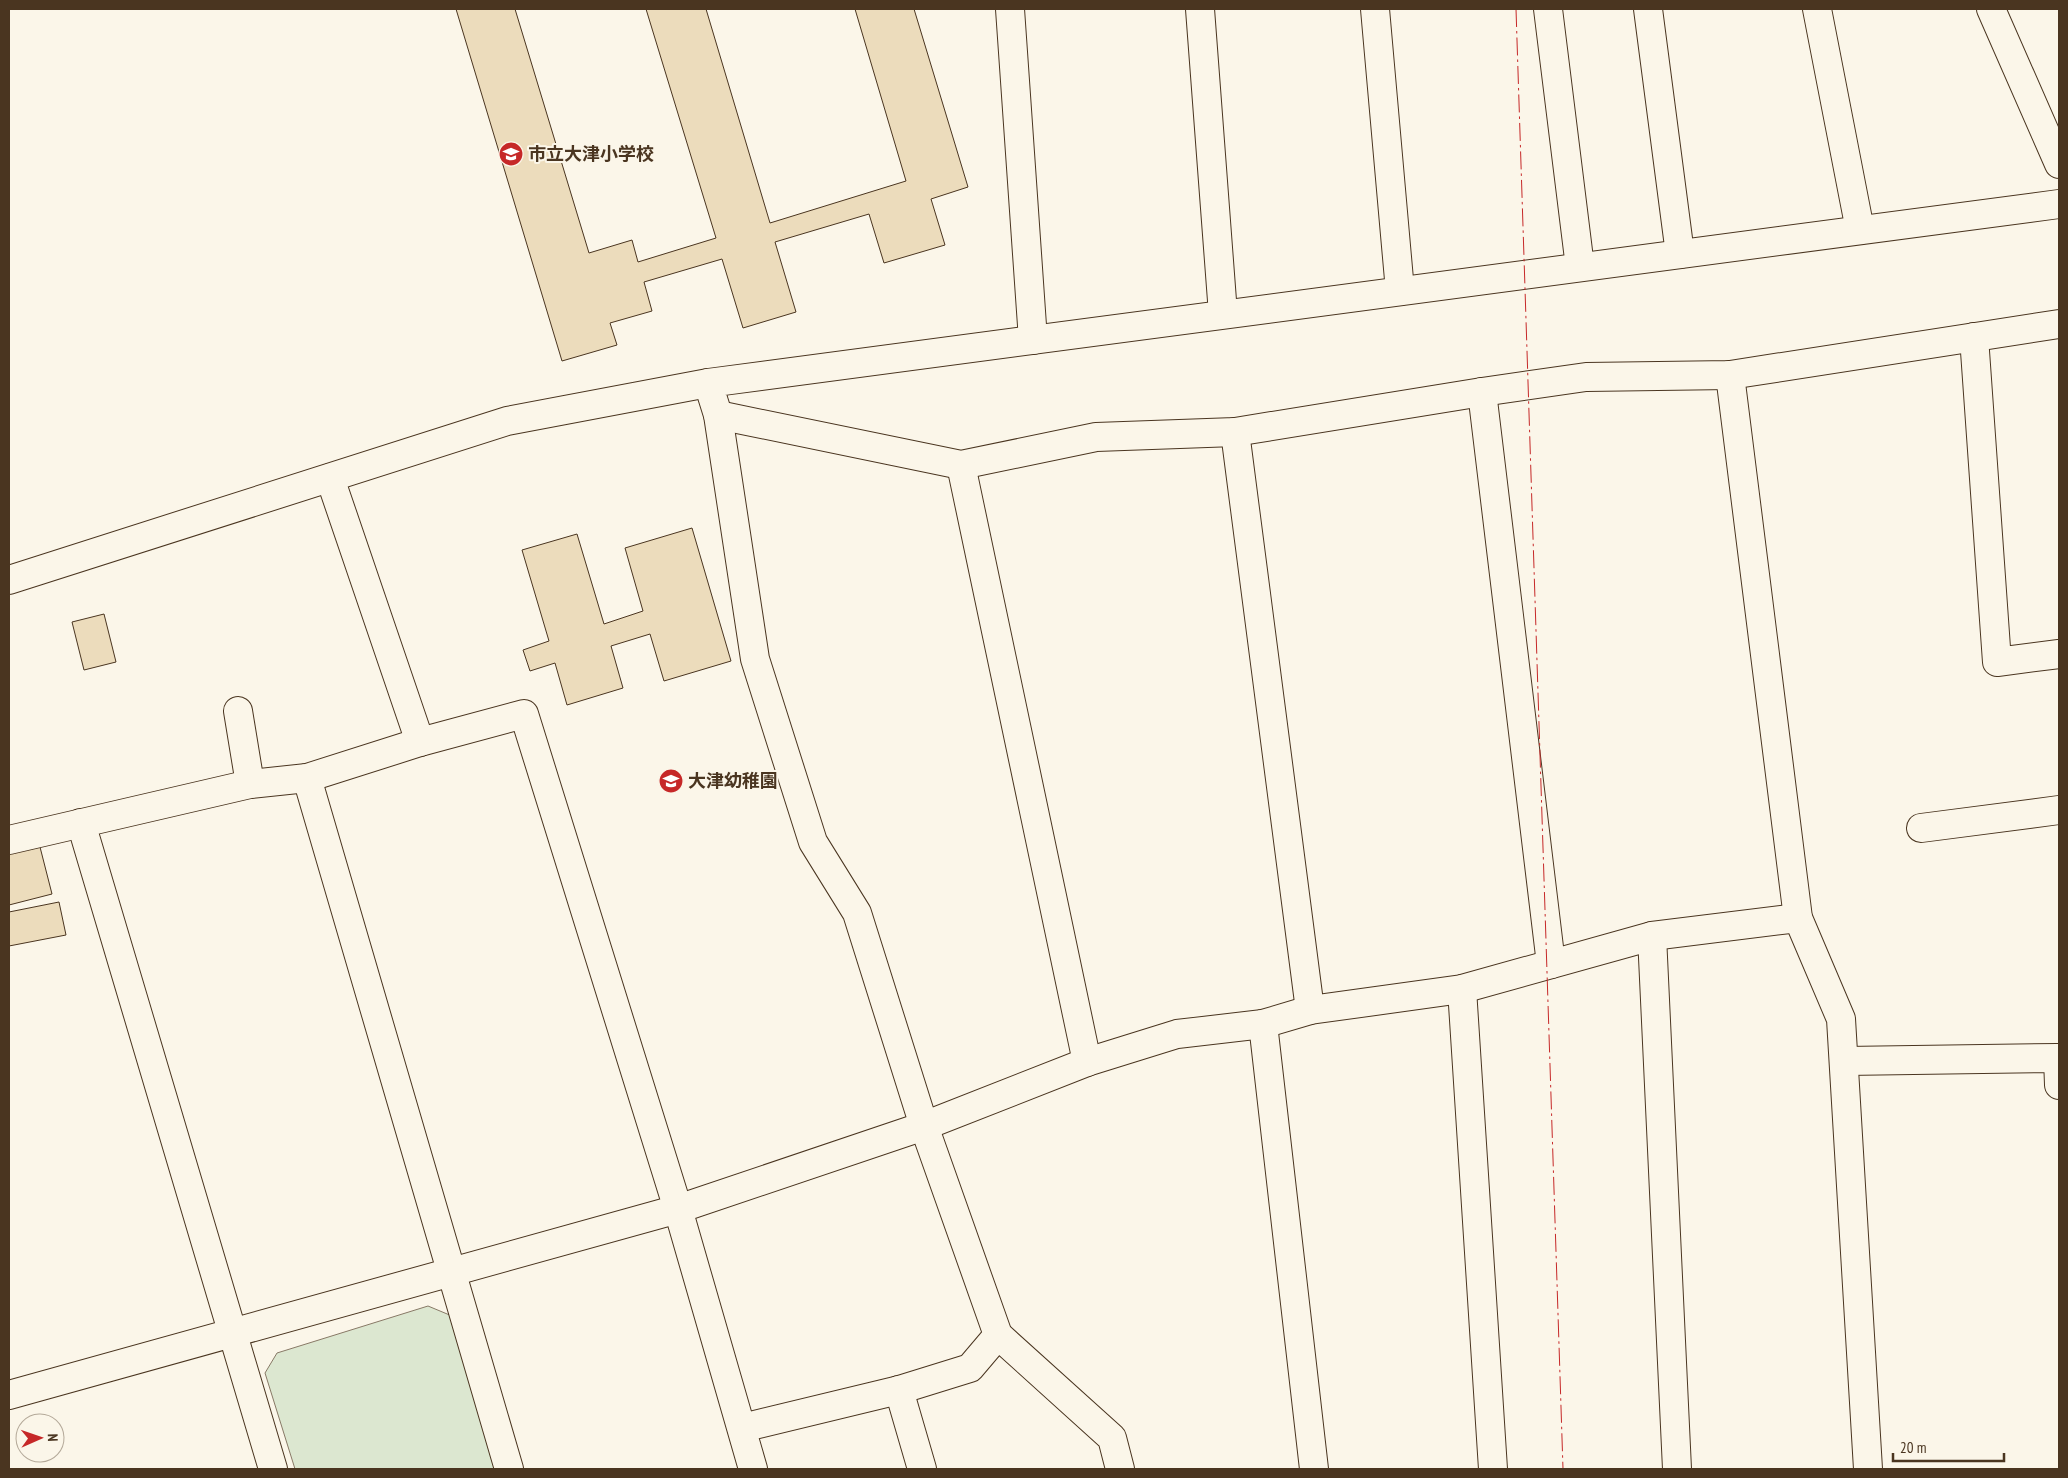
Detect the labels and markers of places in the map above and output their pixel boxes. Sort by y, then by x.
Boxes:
school or university icon: 市立大津小学校 [498,141,524,167]
place label: 市立大津小学校 [528,142,654,165]
school or university icon: 大津幼稚園 [658,768,684,794]
place label: 大津幼稚園 [688,769,778,792]

